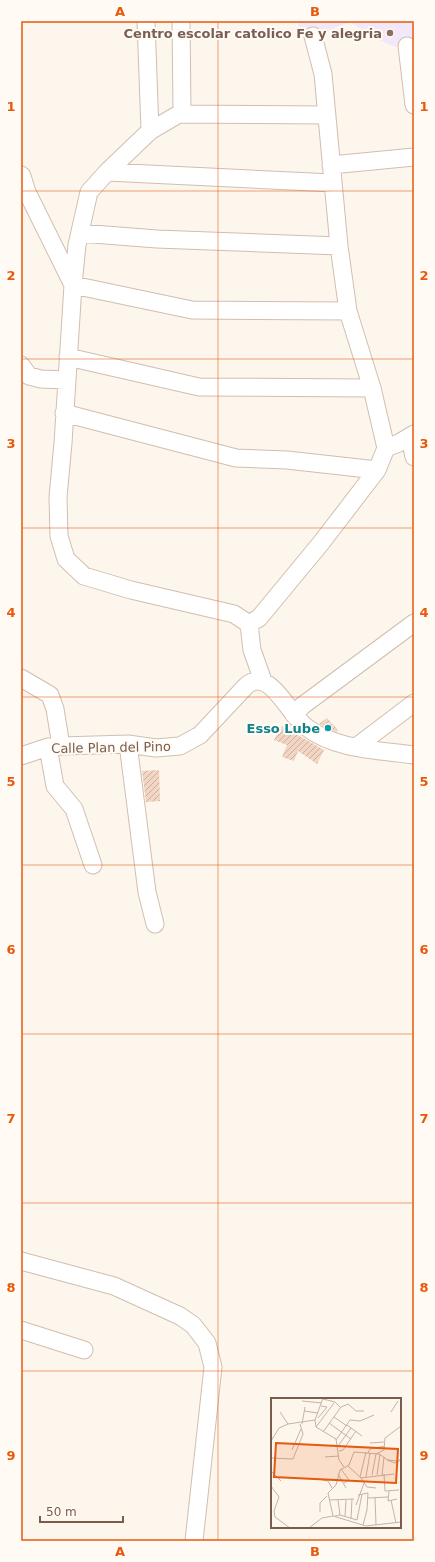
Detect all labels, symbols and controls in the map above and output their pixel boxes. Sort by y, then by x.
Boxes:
text: A [115,4,125,19]
text: B [310,4,320,19]
place label: Centro escolar catolico Fe y alegria [124,26,382,41]
marker: Centro escolar catolico Fe y alegria [385,28,395,38]
text: 1 [6,99,16,114]
text: 1 [419,99,429,114]
text: 2 [6,268,16,283]
text: 2 [419,268,429,283]
text: 3 [6,436,16,451]
text: 3 [419,436,429,451]
text: 4 [6,605,16,620]
text: 4 [419,605,429,620]
place label: Esso Lube [247,721,320,736]
marker: Esso Lube [323,723,333,733]
street label: Calle Plan del Pino [51,739,171,756]
text: 5 [6,774,16,789]
text: 5 [419,774,429,789]
text: 6 [6,942,16,957]
text: 6 [419,942,429,957]
text: 7 [6,1111,16,1126]
text: 7 [419,1111,429,1126]
text: 8 [6,1280,16,1295]
text: 8 [419,1280,429,1295]
inset map [271,1398,401,1528]
text: 9 [6,1448,16,1463]
text: 9 [419,1448,429,1463]
scale bar [40,1498,123,1524]
text: 50 m [46,1505,77,1519]
text: A [115,1544,125,1559]
text: B [310,1544,320,1559]

